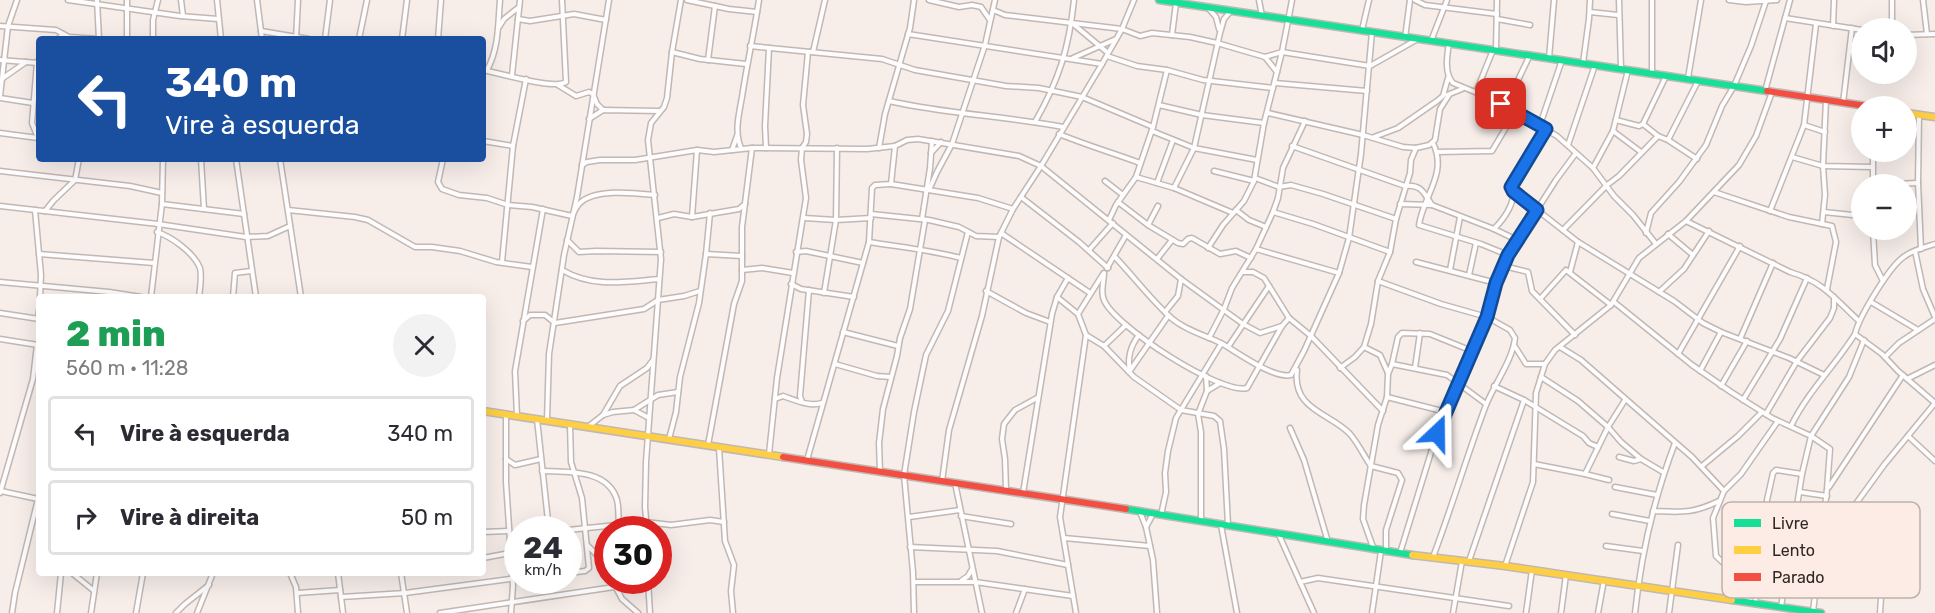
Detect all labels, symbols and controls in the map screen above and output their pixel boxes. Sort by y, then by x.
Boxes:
map controls [1851,18,1917,240]
button: sound [1851,18,1917,84]
text: 340 m [165,58,297,108]
icon: left [66,60,144,138]
pin [1475,78,1526,129]
icon: arrive [1484,87,1517,120]
button: + [1851,96,1917,162]
text: Vire à esquerda [165,109,360,141]
button: − [1851,174,1917,240]
text: 2 min [66,312,166,355]
button: close [393,314,456,377]
text: 560 m · 11:28 [66,356,188,380]
position arrow [1405,401,1469,465]
icon: left [69,417,102,450]
text: Vire à esquerda [120,420,290,447]
text: 340 m [387,420,453,447]
icon: right [69,501,102,534]
legend [1722,502,1920,598]
text: Vire à direita [120,504,259,531]
text: 50 m [401,504,453,531]
text: Livre [1772,514,1809,533]
speed limit sign: 30 [594,516,672,594]
text: 24 [523,530,563,566]
text: Lento [1772,541,1815,560]
text: km/h [524,561,562,579]
text: Parado [1772,568,1824,587]

